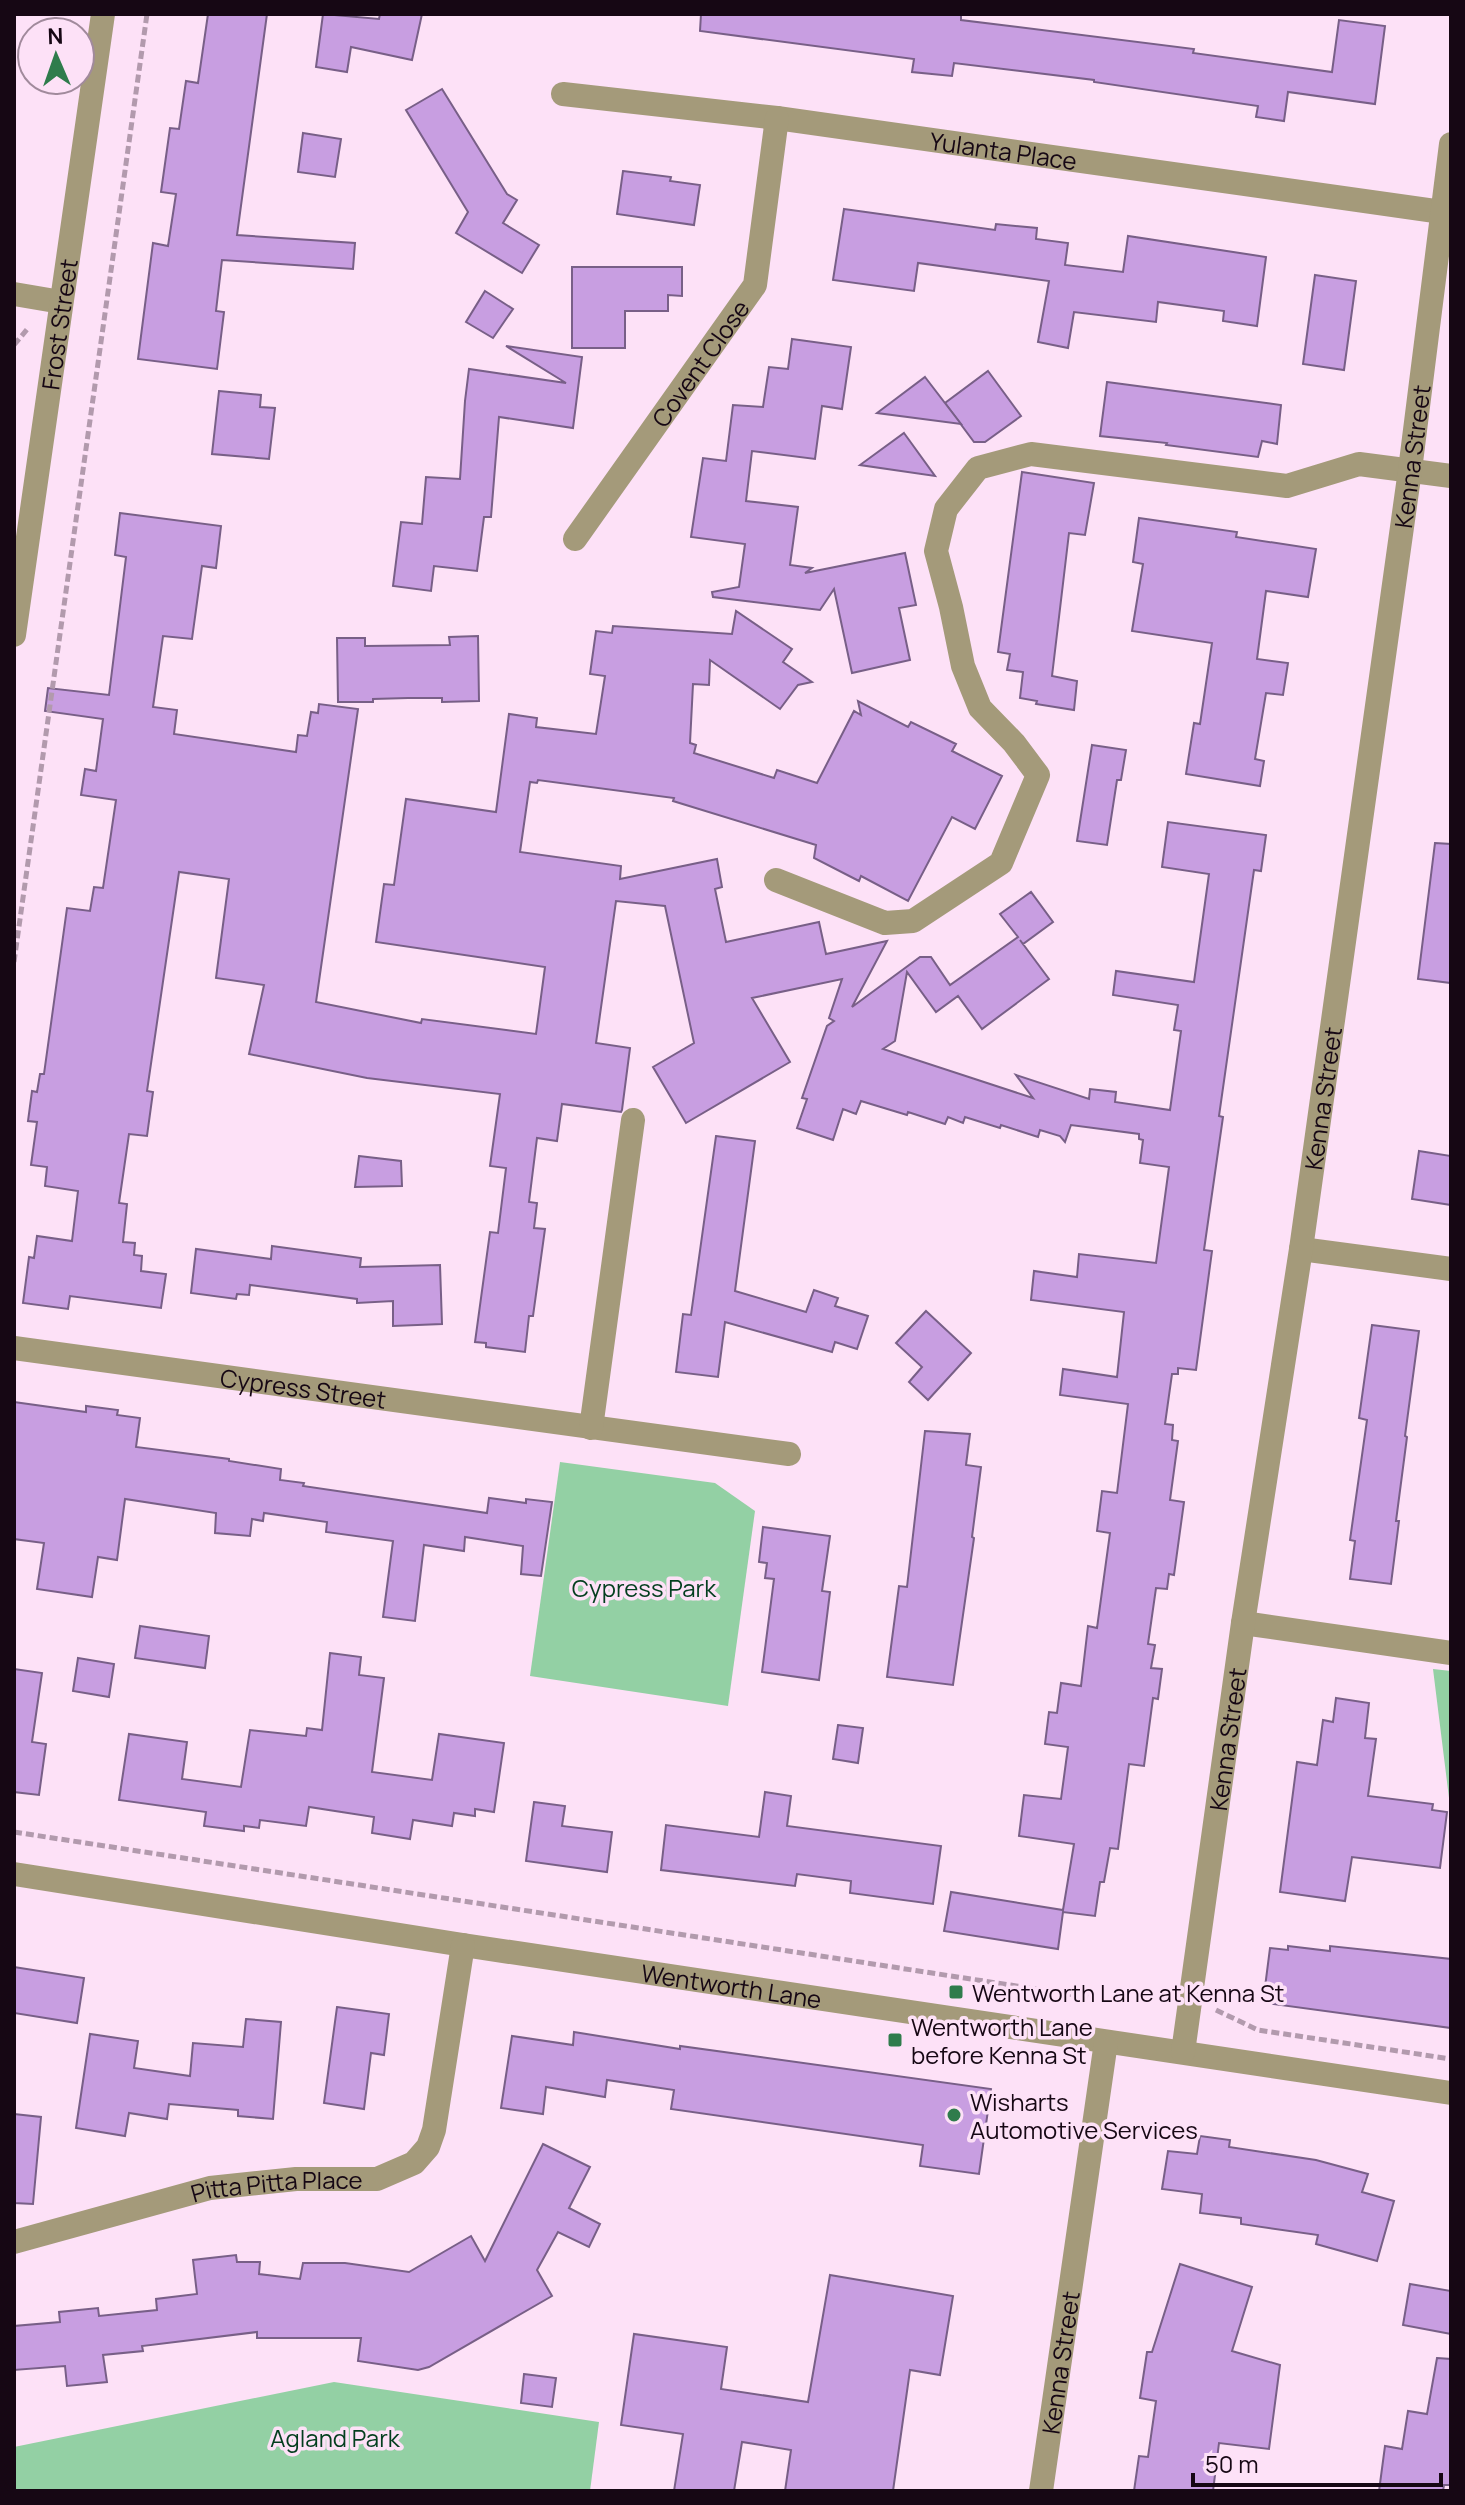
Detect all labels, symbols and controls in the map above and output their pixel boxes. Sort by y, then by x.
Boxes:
north arrow [16,16,96,96]
text: N [47,21,64,51]
street label: Yulanta Place [928,123,1079,177]
street label: Frost Street [33,256,84,392]
street label: Covent Close [643,293,756,433]
street label: Kenna Street [1386,383,1437,530]
street label: Kenna Street [1296,1024,1348,1172]
street label: Cypress Street [218,1360,388,1415]
park label: Cypress Park [572,1571,717,1604]
street label: Kenna Street [1200,1665,1253,1813]
street label: Wentworth Lane [639,1955,824,2015]
place label: Wentworth Lane at Kenna St [972,1976,1284,2009]
marker: Wentworth Lane at Kenna St [947,1983,965,2001]
place label: Wentworth Lane before Kenna St [911,2010,1093,2071]
marker: Wentworth Lane before Kenna St [886,2031,904,2049]
place label: Wisharts Automotive Services [970,2085,1198,2146]
marker: Wisharts Automotive Services [945,2106,963,2124]
street label: Pitta Pitta Place [187,2162,363,2209]
street label: Kenna Street [1033,2289,1086,2436]
park label: Agland Park [270,2421,401,2454]
scale bar [1193,2437,1441,2487]
text: 50 m [1205,2447,1259,2480]

